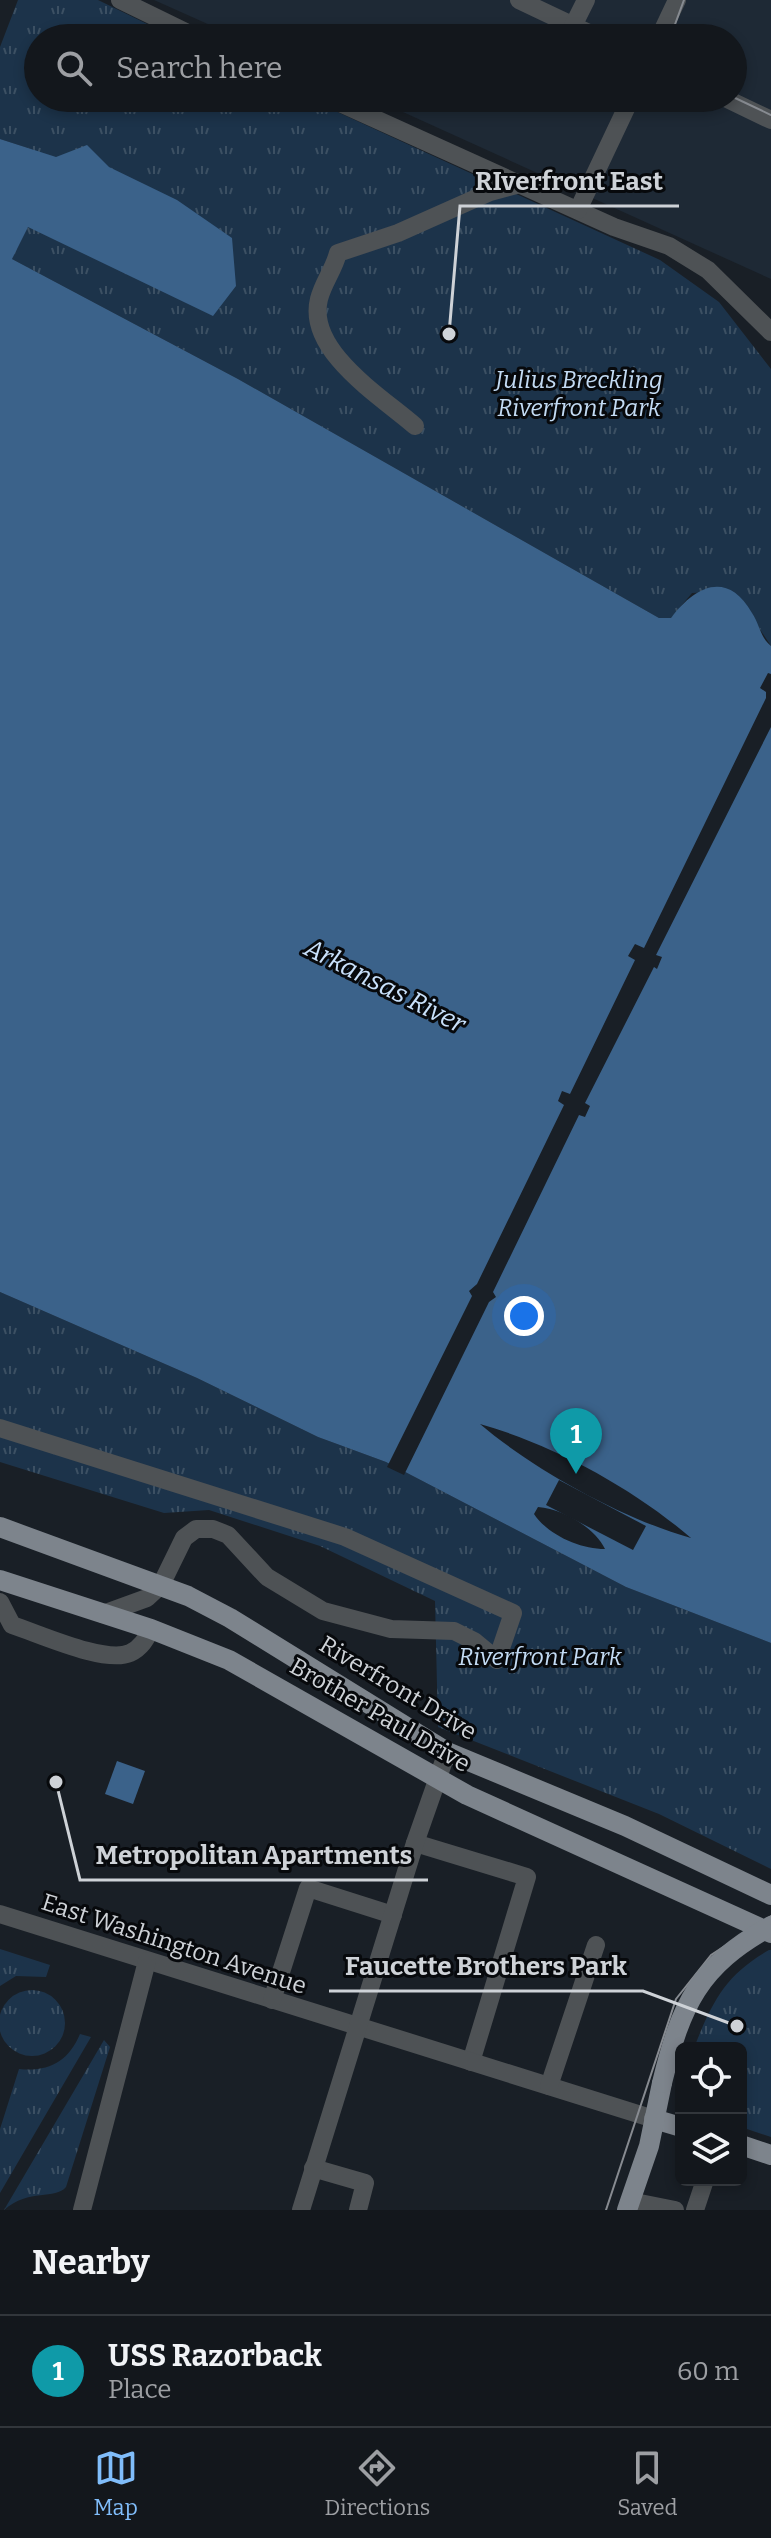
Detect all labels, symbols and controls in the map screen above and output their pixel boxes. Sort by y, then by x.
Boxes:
search box [24,24,747,112]
icon: search [52,46,96,90]
text: Search here [116,50,283,86]
callout: RIverfront East [460,156,679,206]
text: RIverfront East [475,166,664,197]
park label: Julius Breckling Riverfront Park [493,366,663,422]
water label: Arkansas River [299,932,472,1040]
your location [504,1296,544,1336]
pin: 1 [550,1408,602,1474]
street label: Riverfront Drive [314,1630,482,1746]
park label: Riverfront Park [458,1643,623,1671]
street label: Brother Paul Drive [285,1652,475,1778]
callout: Metropolitan Apartments [80,1830,428,1880]
text: Metropolitan Apartments [96,1840,412,1871]
street label: East Washington Avenue [38,1888,310,2000]
callout: Faucette Brothers Park [329,1941,643,1991]
text: Faucette Brothers Park [345,1951,627,1982]
map controls [675,2042,747,2186]
button: locate [675,2042,747,2114]
button: layers [675,2114,747,2186]
text: Nearby [32,2242,150,2283]
text: USS Razorback [108,2338,322,2374]
text: 1 [52,2356,64,2387]
text: 60 m [677,2356,739,2387]
text: Place [108,2374,172,2405]
tab: Map [93,2446,138,2521]
tab: Directions [325,2446,430,2521]
tab: Saved [617,2446,678,2521]

